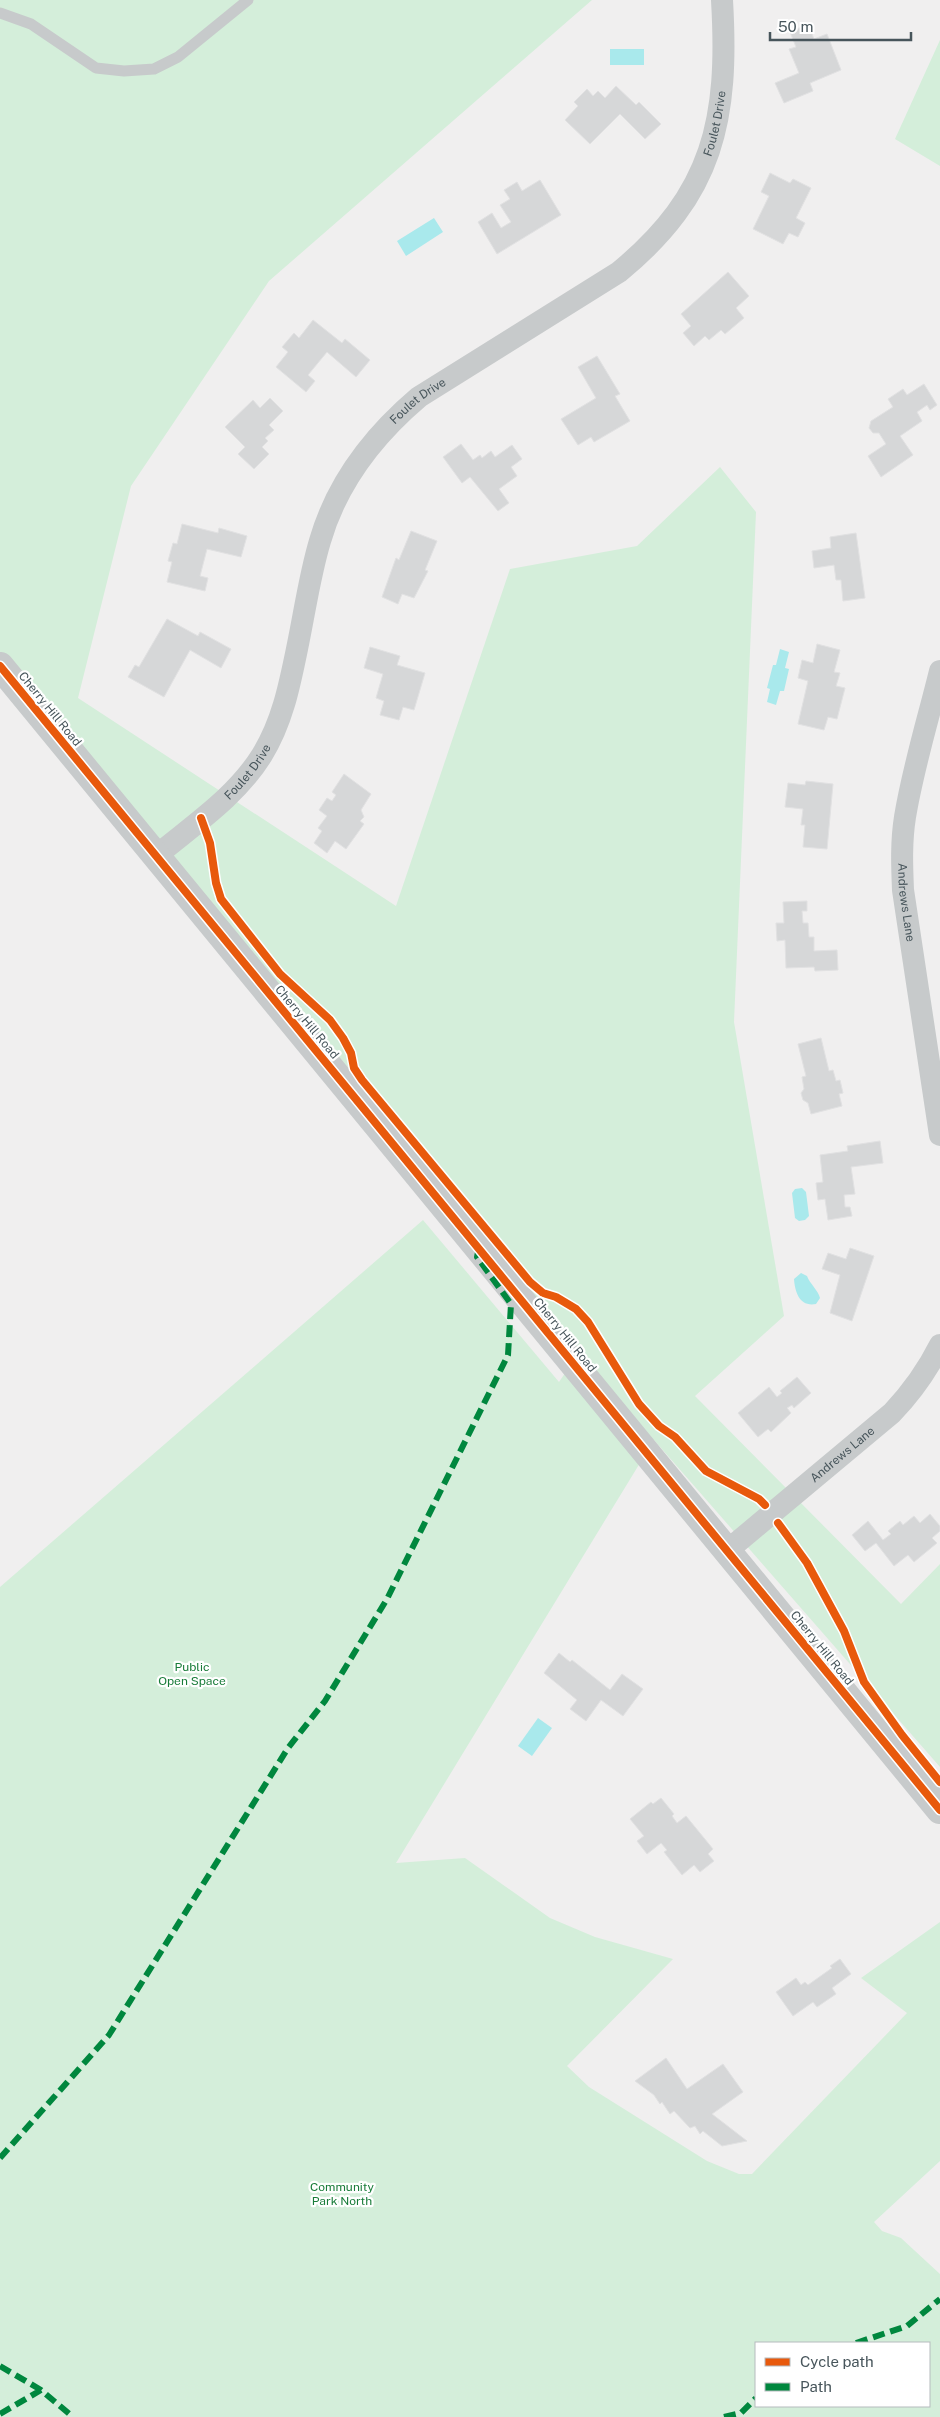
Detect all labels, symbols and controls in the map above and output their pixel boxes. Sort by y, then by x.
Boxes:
scale bar [770,10,911,42]
text: 50 m [778,18,813,35]
street label: Foulet Drive [701,90,728,158]
street label: Foulet Drive [387,375,449,427]
street label: Cherry Hill Road [16,669,84,749]
street label: Foulet Drive [222,742,274,803]
street label: Andrews Lane [895,863,918,943]
street label: Cherry Hill Road [272,982,342,1062]
street label: Cherry Hill Road [531,1295,599,1375]
street label: Andrews Lane [807,1424,877,1485]
street label: Cherry Hill Road [788,1608,856,1688]
park label: Public Open Space [158,1660,226,1688]
park label: Community Park North [310,2180,374,2208]
legend [755,2342,930,2407]
text: Cycle path [800,2353,874,2370]
text: Path [800,2378,832,2395]

